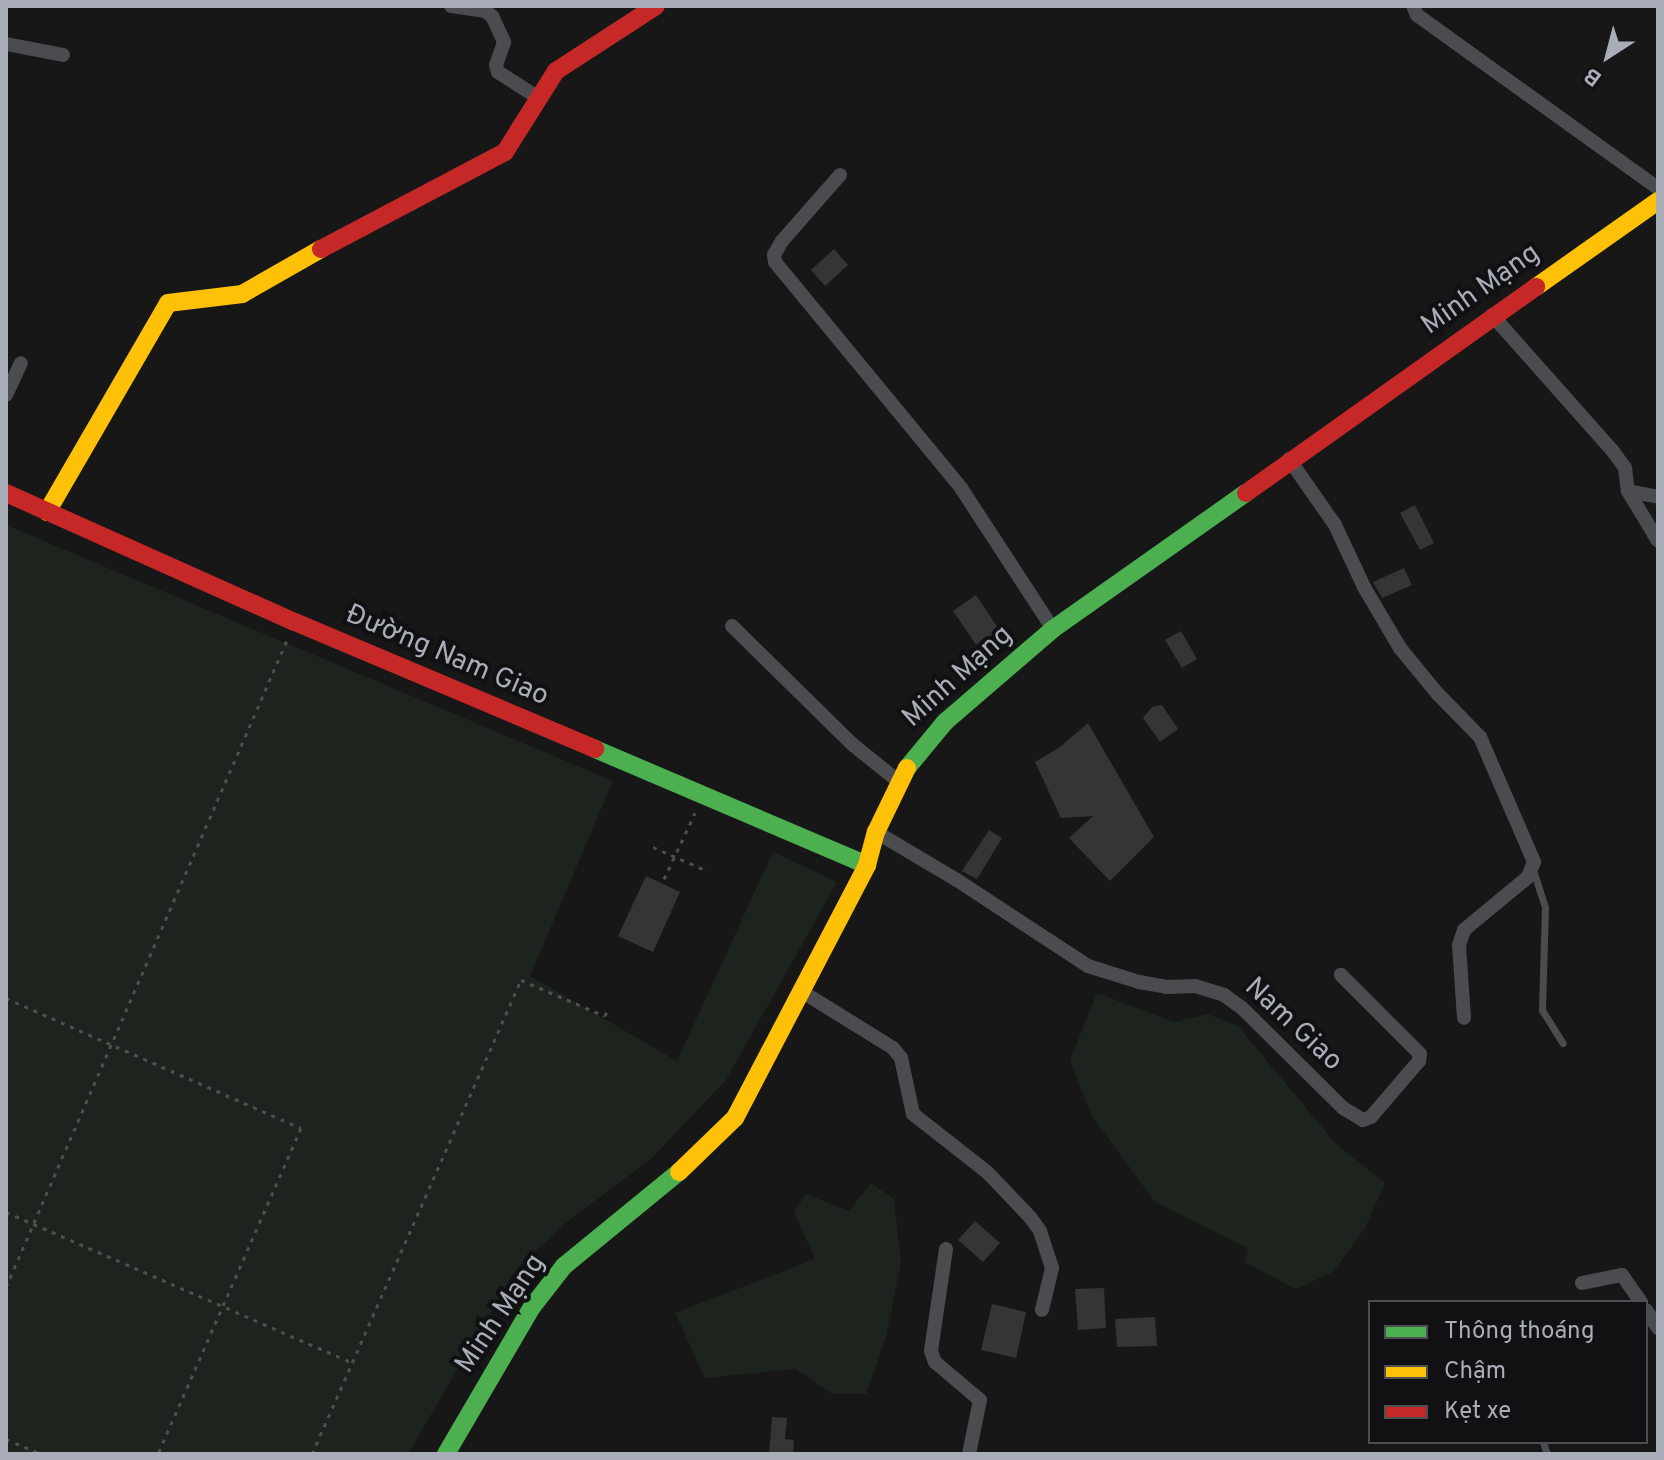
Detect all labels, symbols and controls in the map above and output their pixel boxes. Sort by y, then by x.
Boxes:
north arrow [1568,16,1648,96]
text: B [1580,60,1608,91]
street label: Minh Mạng [1415,237,1547,343]
street label: Đường Nam Giao [340,598,554,714]
street label: Minh Mạng [896,619,1020,735]
street label: Nam Giao [1237,971,1349,1079]
street label: Minh Mạng [449,1248,553,1380]
legend [1368,1300,1648,1444]
text: Thông thoáng [1444,1317,1595,1347]
text: Chậm [1444,1357,1506,1387]
text: Kẹt xe [1444,1397,1511,1427]

